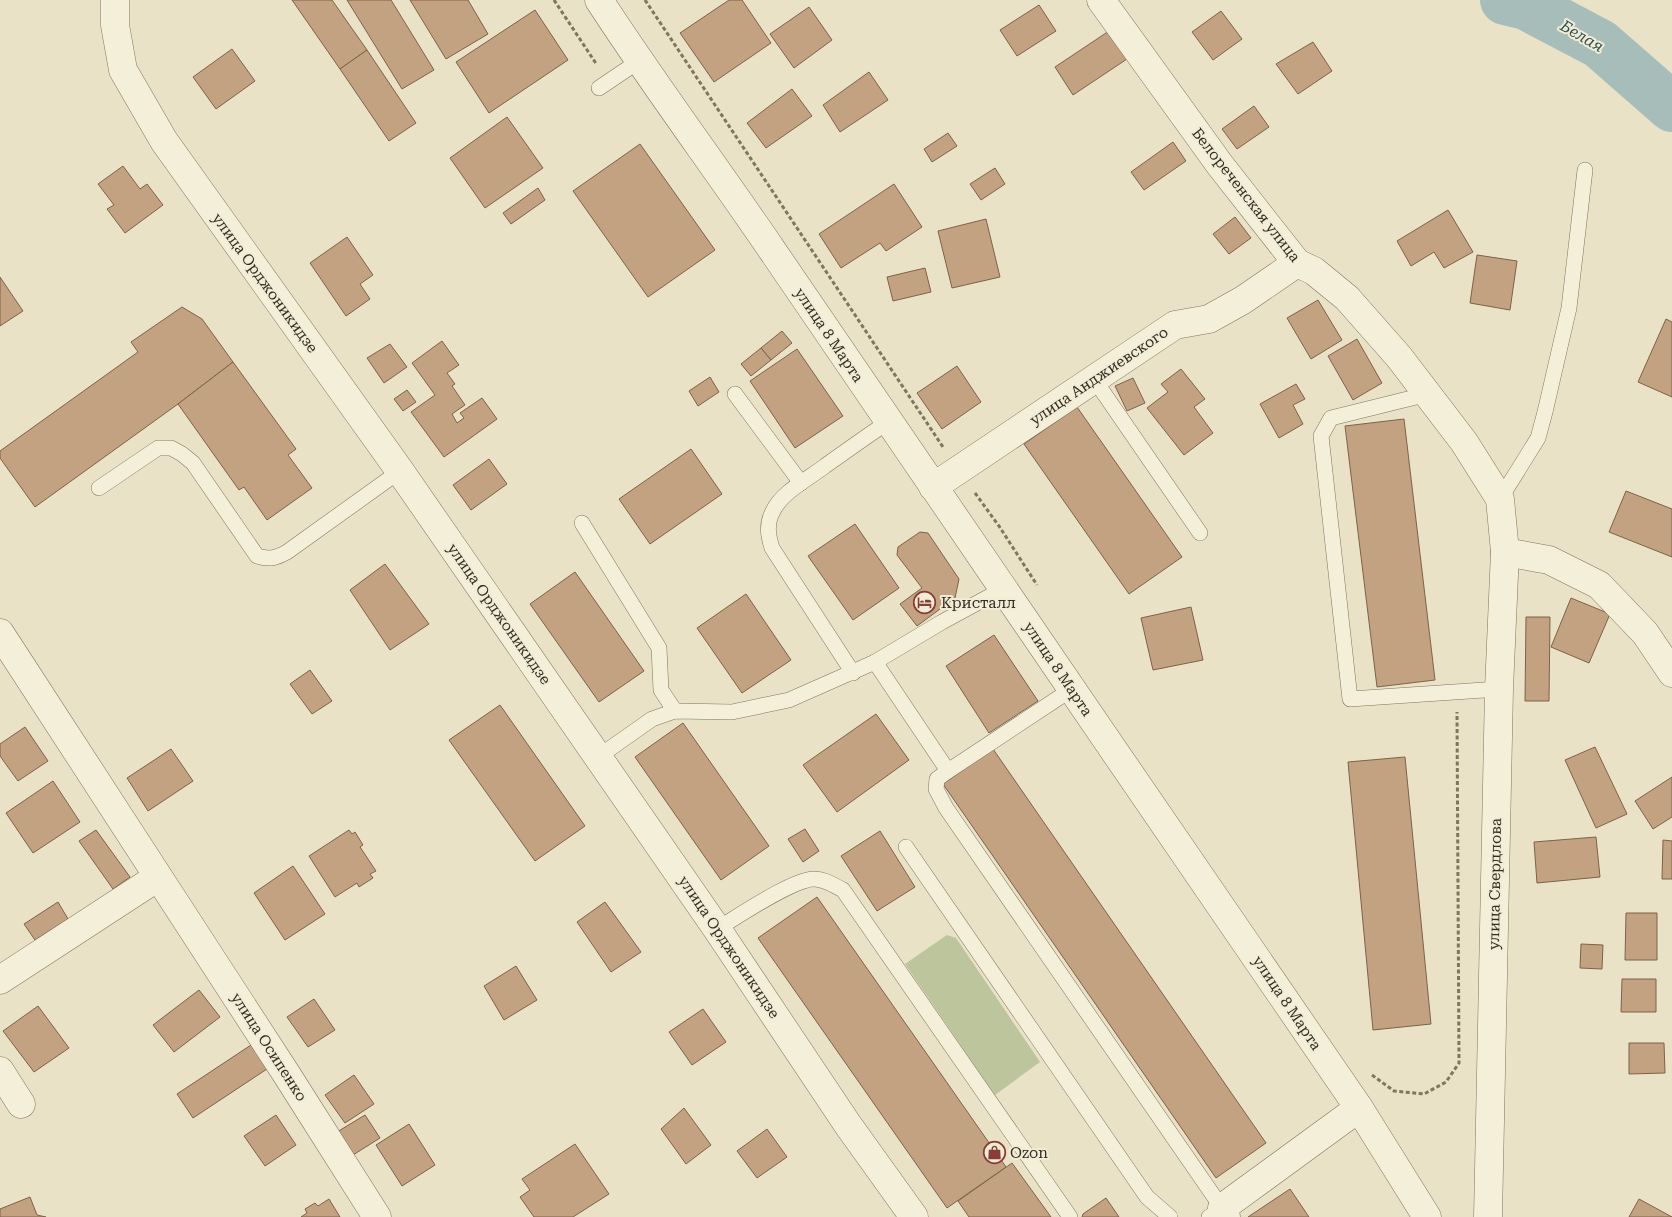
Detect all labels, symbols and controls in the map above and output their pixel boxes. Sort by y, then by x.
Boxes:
water label: Белая [1556,16,1607,56]
street label: Белореченская улица [1188,124,1304,266]
street label: улица Орджоникидзе [208,210,322,356]
street label: улица 8 Марта [791,284,867,386]
street label: улица Анджиевского [1026,323,1172,429]
street label: улица Орджоникидзе [443,540,555,688]
hotel icon: Кристалл [913,591,937,615]
place label: Кристалл [941,594,1016,612]
street label: улица 8 Марта [1020,618,1096,720]
street label: улица Свердлова [1485,818,1505,950]
street label: улица Орджоникидзе [675,872,783,1022]
street label: улица 8 Марта [1249,952,1325,1054]
street label: улица Осипенко [227,989,311,1105]
shop icon: Ozon [982,1141,1006,1165]
place label: Ozon [1010,1144,1048,1162]

